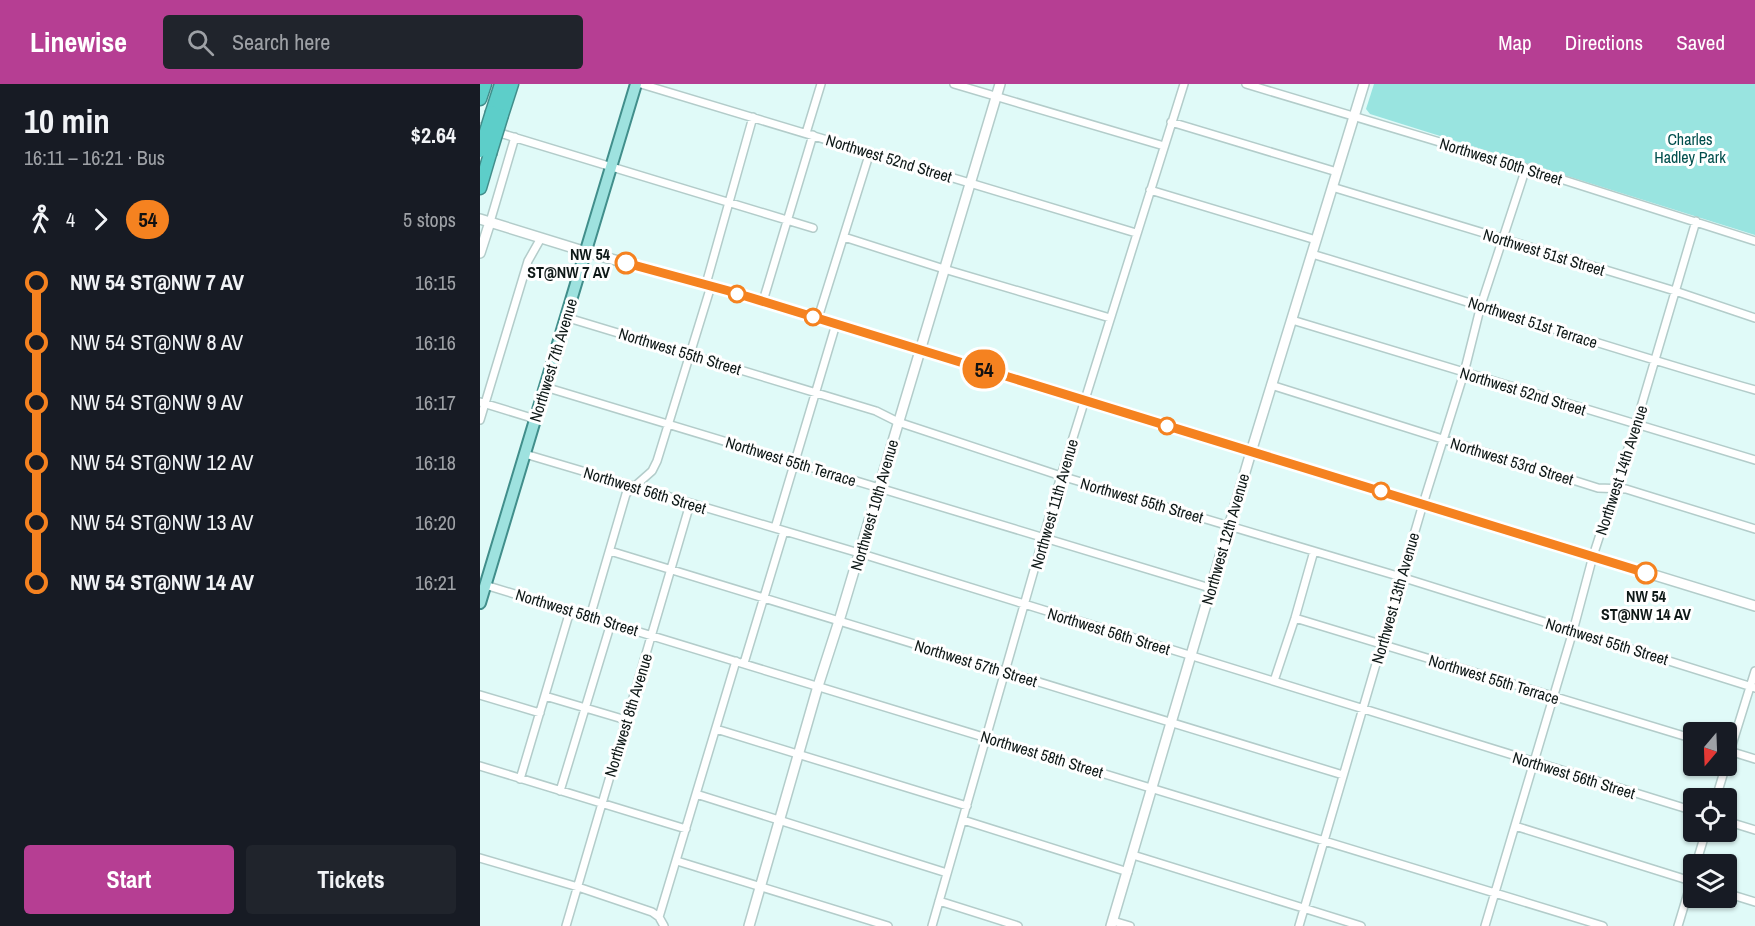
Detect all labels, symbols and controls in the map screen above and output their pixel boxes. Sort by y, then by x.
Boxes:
search box [163,15,583,69]
text: Linewise [30,23,127,61]
icon: search [184,26,217,59]
text: Search here [232,27,330,57]
text: Map [1498,28,1532,57]
text: Directions [1565,28,1643,57]
text: Saved [1676,28,1725,57]
text: 10 min [24,99,110,143]
text: $2.64 [411,120,456,150]
street label: Northwest 52nd Street [823,128,955,188]
park label: Charles Hadley Park [1654,128,1726,168]
street label: Northwest 50th Street [1437,132,1565,190]
text: 16:11 – 16:21 · Bus [24,144,165,171]
icon: walk [24,203,57,236]
icon: forward [84,203,117,236]
text: 54 [138,205,157,234]
text: 4 [66,206,75,233]
text: 5 stops [403,206,456,233]
street label: Northwest 51st Street [1480,223,1608,281]
place label: NW 54 ST@NW 7 AV [527,243,611,283]
marker: NW 54 ST@NW 7 AV [615,252,637,274]
text: NW 54 ST@NW 7 AV [70,267,244,297]
text: 16:15 [415,269,456,296]
unlabelled marker [728,285,746,303]
street label: Northwest 51st Terrace [1466,291,1600,353]
street label: Northwest 7th Avenue [524,296,582,424]
unlabelled marker [804,308,822,326]
street label: Northwest 55th Street [616,322,744,380]
text: NW 54 ST@NW 8 AV [70,327,243,357]
text: 16:16 [415,329,456,356]
line badge: 54 [957,350,1011,388]
text: 54 [974,355,994,384]
street label: Northwest 52nd Street [1457,361,1589,421]
text: NW 54 ST@NW 9 AV [70,387,243,417]
text: 16:17 [415,389,456,416]
street label: Northwest 14th Avenue [1590,402,1652,538]
unlabelled marker [1158,417,1176,435]
street label: Northwest 55th Terrace [723,431,859,491]
street label: Northwest 53rd Street [1448,432,1577,490]
street label: Northwest 11th Avenue [1025,436,1083,572]
street label: Northwest 10th Avenue [845,437,903,573]
text: NW 54 ST@NW 12 AV [70,447,253,477]
text: 16:18 [415,449,456,476]
street label: Northwest 56th Street [581,461,709,519]
street label: Northwest 12th Avenue [1196,471,1254,607]
street label: Northwest 55th Street [1078,472,1206,528]
unlabelled marker [1372,482,1390,500]
text: NW 54 ST@NW 13 AV [70,507,253,537]
text: 16:20 [415,509,456,536]
street label: Northwest 13th Avenue [1366,530,1424,666]
marker: NW 54 ST@NW 14 AV [1635,562,1657,584]
text: NW 54 ST@NW 14 AV [70,567,254,597]
text: 16:21 [415,569,456,596]
street label: Northwest 58th Street [513,583,641,641]
place label: NW 54 ST@NW 14 AV [1601,585,1691,625]
street label: Northwest 56th Street [1045,602,1173,660]
street label: Northwest 55th Street [1543,612,1671,670]
street label: Northwest 57th Street [912,634,1040,692]
street label: Northwest 55th Terrace [1426,649,1562,709]
street label: Northwest 8th Avenue [599,651,657,779]
north arrow [1683,722,1737,776]
map controls [1683,722,1737,908]
street label: Northwest 58th Street [978,725,1106,783]
street label: Northwest 56th Street [1510,746,1638,804]
button: locate [1683,788,1737,842]
button: Start [24,845,234,914]
button: Tickets [246,845,456,914]
button: layers [1683,854,1737,908]

